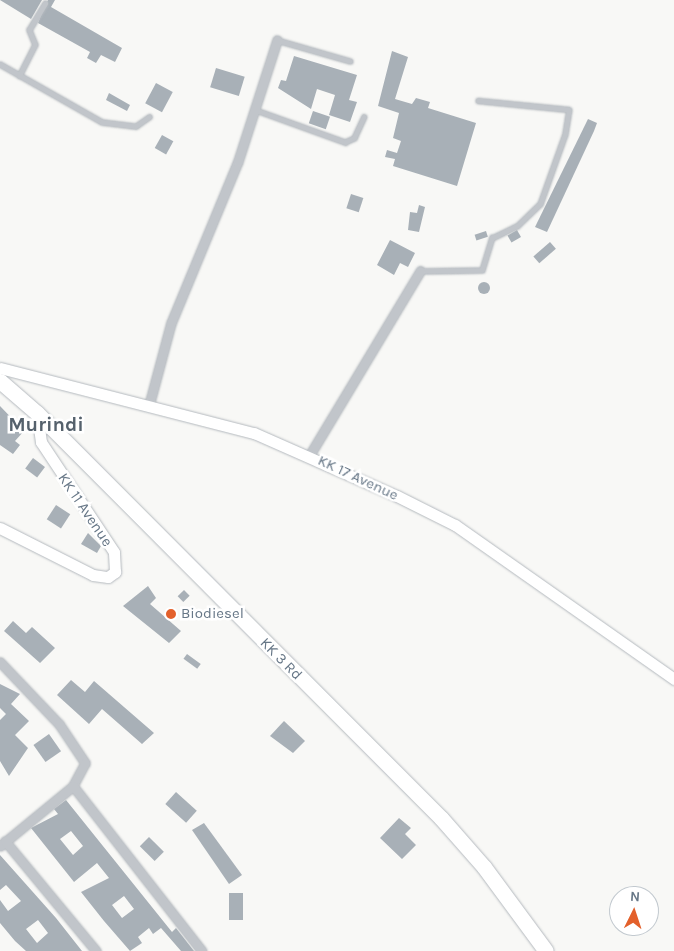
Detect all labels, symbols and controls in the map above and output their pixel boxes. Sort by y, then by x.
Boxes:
district label: Murindi [8,412,84,436]
street label: KK 17 Avenue [315,452,401,504]
street label: KK 11 Avenue [54,470,116,550]
place label: Biodiesel [181,605,244,623]
marker: Biodiesel [165,608,177,620]
street label: KK 3 Rd [256,634,306,684]
north arrow [609,886,659,936]
text: N [629,888,641,905]

